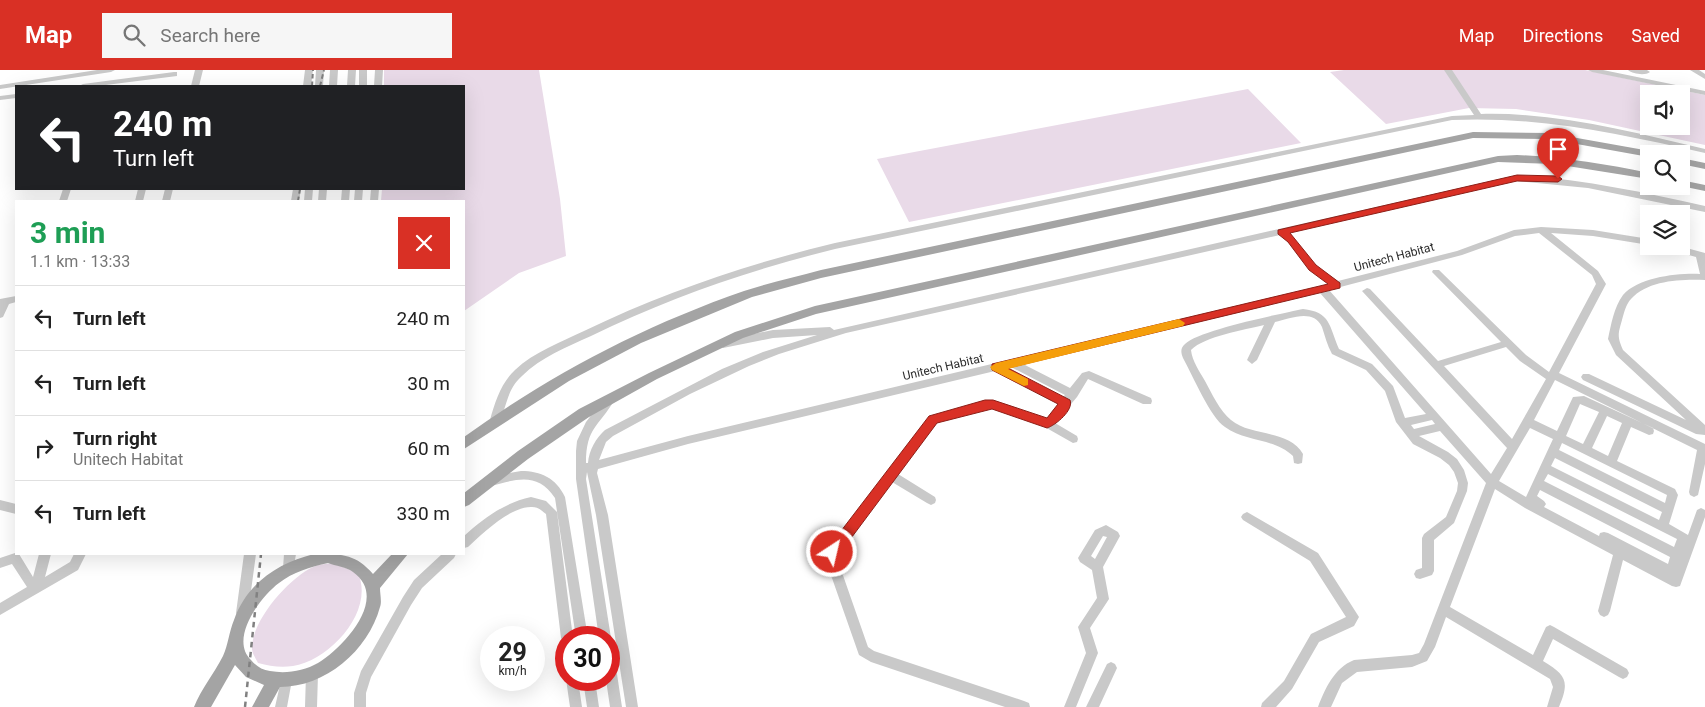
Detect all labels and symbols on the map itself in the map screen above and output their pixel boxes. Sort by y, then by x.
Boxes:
pin [1537,128,1579,179]
street label: Unitech Habitat [1352,240,1436,274]
street label: Unitech Habitat [901,351,985,383]
position arrow [805,525,857,577]
speed limit sign: 30 [555,626,620,691]

